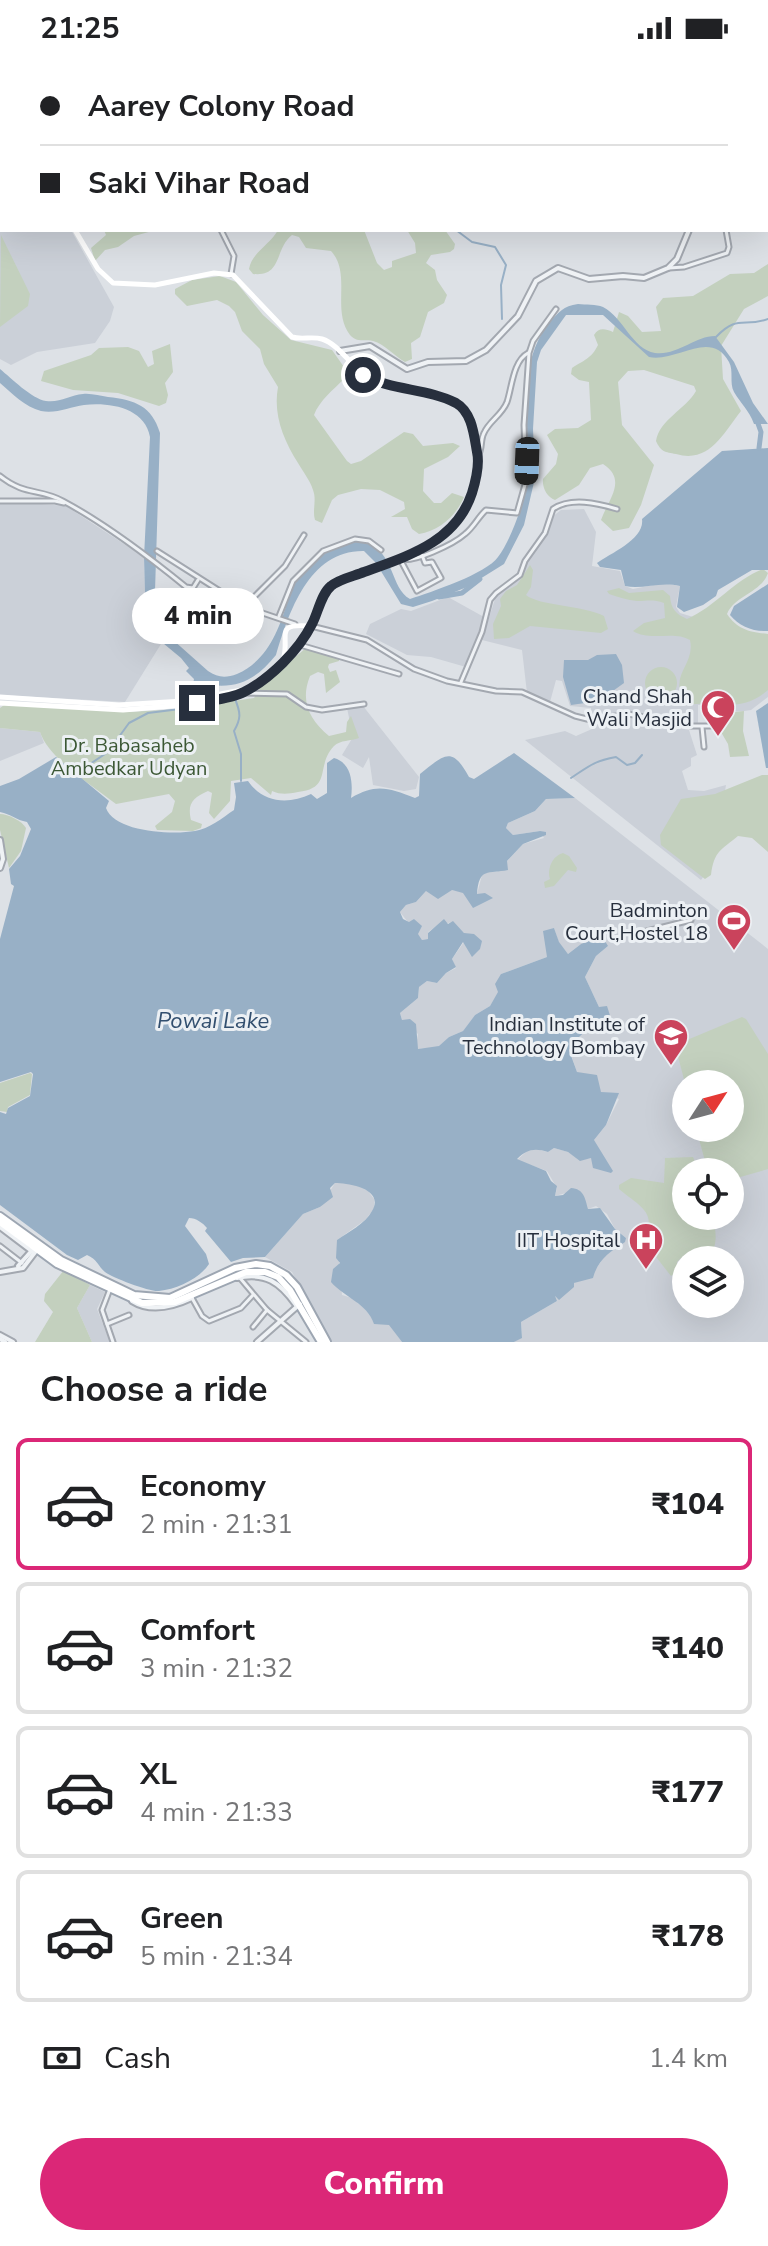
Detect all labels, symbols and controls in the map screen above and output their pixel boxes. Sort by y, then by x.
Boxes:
text: 21:25 [40,8,119,49]
text: Aarey Colony Road [88,86,355,127]
text: Saki Vihar Road [88,163,310,204]
route start [345,357,381,393]
car [514,437,540,485]
callout: 4 min [131,587,263,643]
text: 4 min [164,598,232,633]
place label: Chand Shah Wali Masjid [583,683,692,733]
route end [179,685,215,721]
mosque icon: Chand Shah Wali Masjid [699,688,737,738]
park label: Dr. Babasaheb Ambedkar Udyan [51,732,207,782]
place label: Badminton Court,Hostel 18 [565,897,708,947]
sports icon: Badminton Court,Hostel 18 [715,902,753,952]
water label: Powai Lake [157,1006,269,1036]
place label: Indian Institute of Technology Bombay [462,1011,646,1061]
school or university icon: Indian Institute of Technology Bombay [652,1017,690,1067]
north arrow [672,1070,744,1142]
map controls [672,1070,744,1318]
button: locate [672,1158,744,1230]
hospital icon: IIT Hospital [627,1221,665,1271]
place label: IIT Hospital [517,1227,620,1254]
button: layers [672,1246,744,1318]
text: Choose a ride [40,1365,268,1414]
text: Economy [140,1466,266,1507]
icon: car [44,1468,116,1540]
text: ₹104 [652,1484,724,1525]
text: 2 min · 21:31 [140,1507,293,1542]
text: Comfort [140,1610,255,1651]
icon: car [44,1612,116,1684]
text: ₹140 [652,1628,724,1669]
text: 3 min · 21:32 [140,1651,293,1686]
text: XL [140,1754,177,1795]
icon: car [44,1756,116,1828]
text: ₹177 [652,1772,724,1813]
text: 4 min · 21:33 [140,1795,293,1830]
text: Green [140,1898,224,1939]
icon: car [44,1900,116,1972]
text: ₹178 [652,1916,724,1957]
text: 5 min · 21:34 [140,1939,293,1974]
icon: cash [40,2036,84,2080]
text: Cash [104,2038,171,2079]
text: 1.4 km [649,2041,728,2076]
button: Confirm [40,2138,728,2230]

